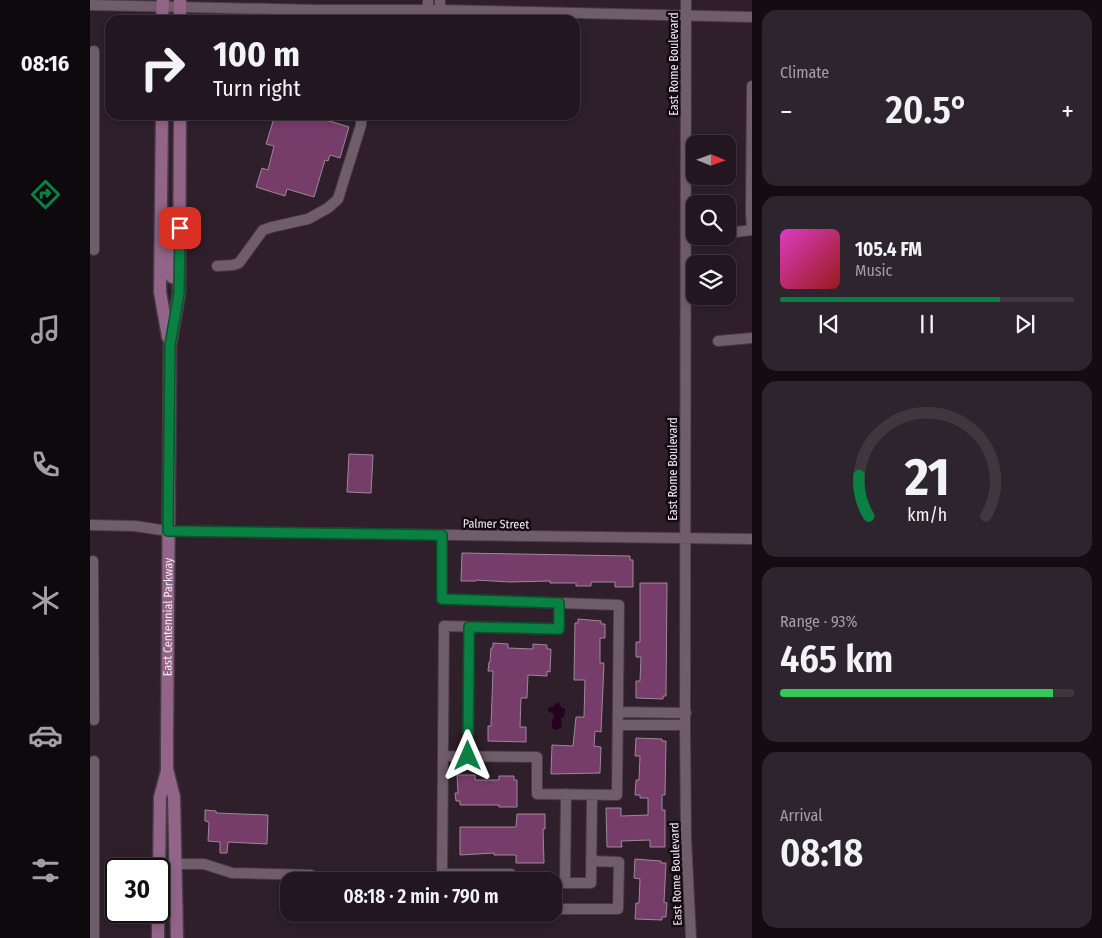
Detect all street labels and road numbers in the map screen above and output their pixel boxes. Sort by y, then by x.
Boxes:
street label: East Rome Boulevard [667,12,681,116]
street label: East Rome Boulevard [666,417,680,521]
street label: Palmer Street [463,516,529,532]
street label: East Centennial Parkway [161,557,175,676]
street label: East Rome Boulevard [667,822,685,926]

